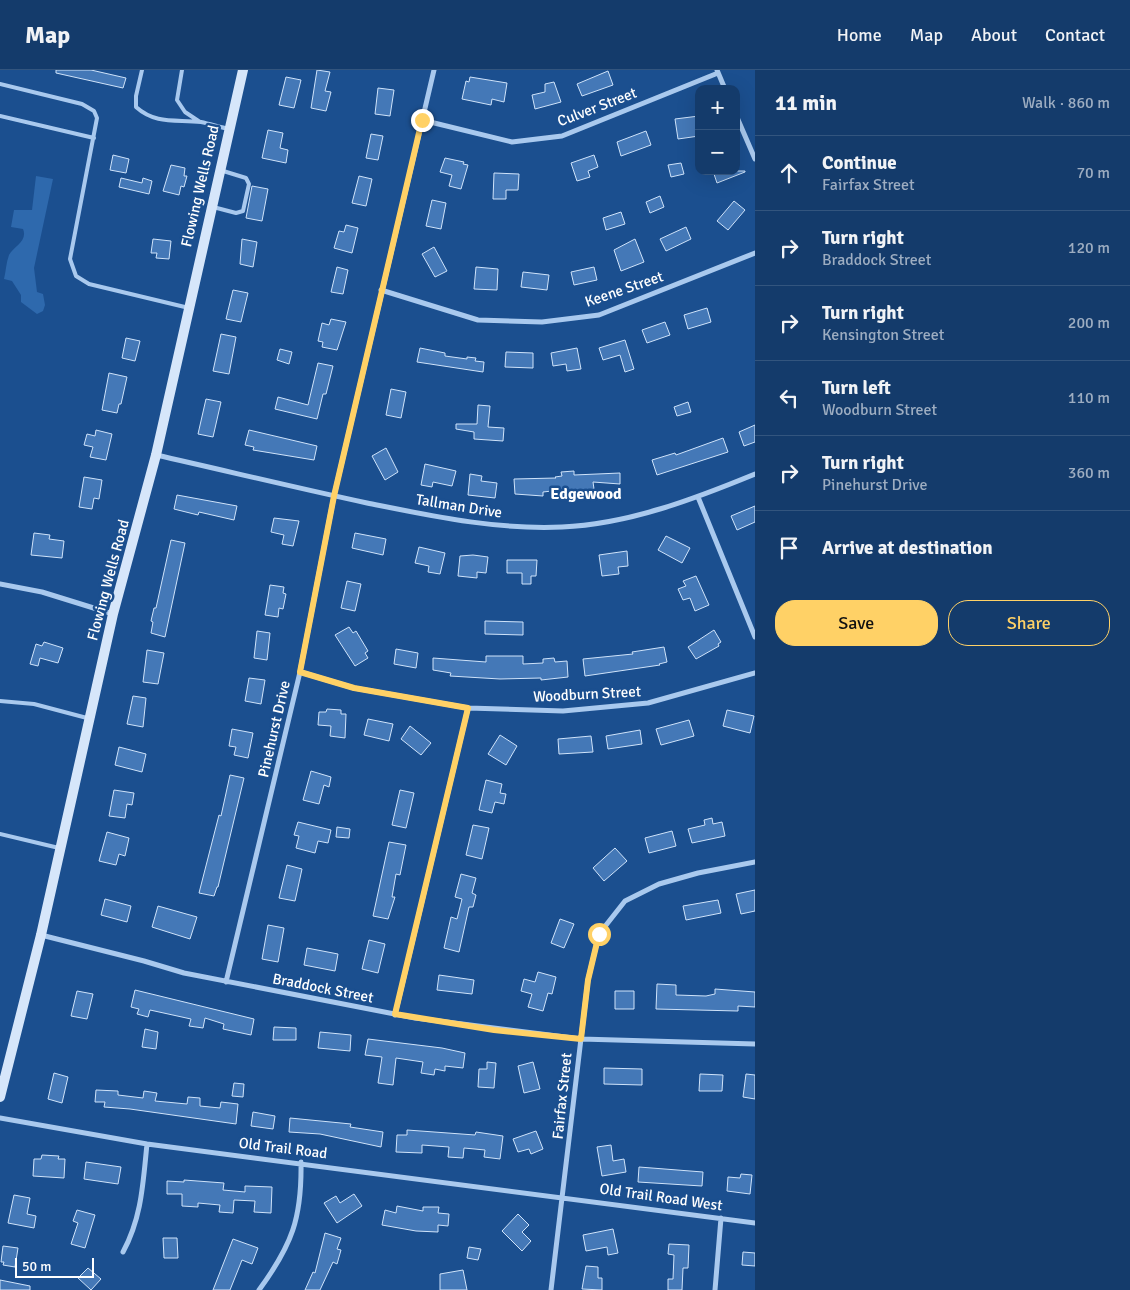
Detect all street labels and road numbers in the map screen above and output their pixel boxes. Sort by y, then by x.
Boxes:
street label: Culver Street [555,84,639,130]
street label: Flowing Wells Road [177,123,223,249]
street label: Keene Street [582,267,666,311]
street label: Tallman Drive [415,490,503,522]
street label: Flowing Wells Road [83,517,133,642]
street label: Pinehurst Drive [254,679,294,779]
street label: Woodburn Street [533,682,641,706]
street label: Braddock Street [271,969,375,1007]
street label: Fairfax Street [549,1052,575,1140]
street label: Old Trail Road [238,1134,328,1162]
street label: Old Trail Road West [598,1179,724,1215]

